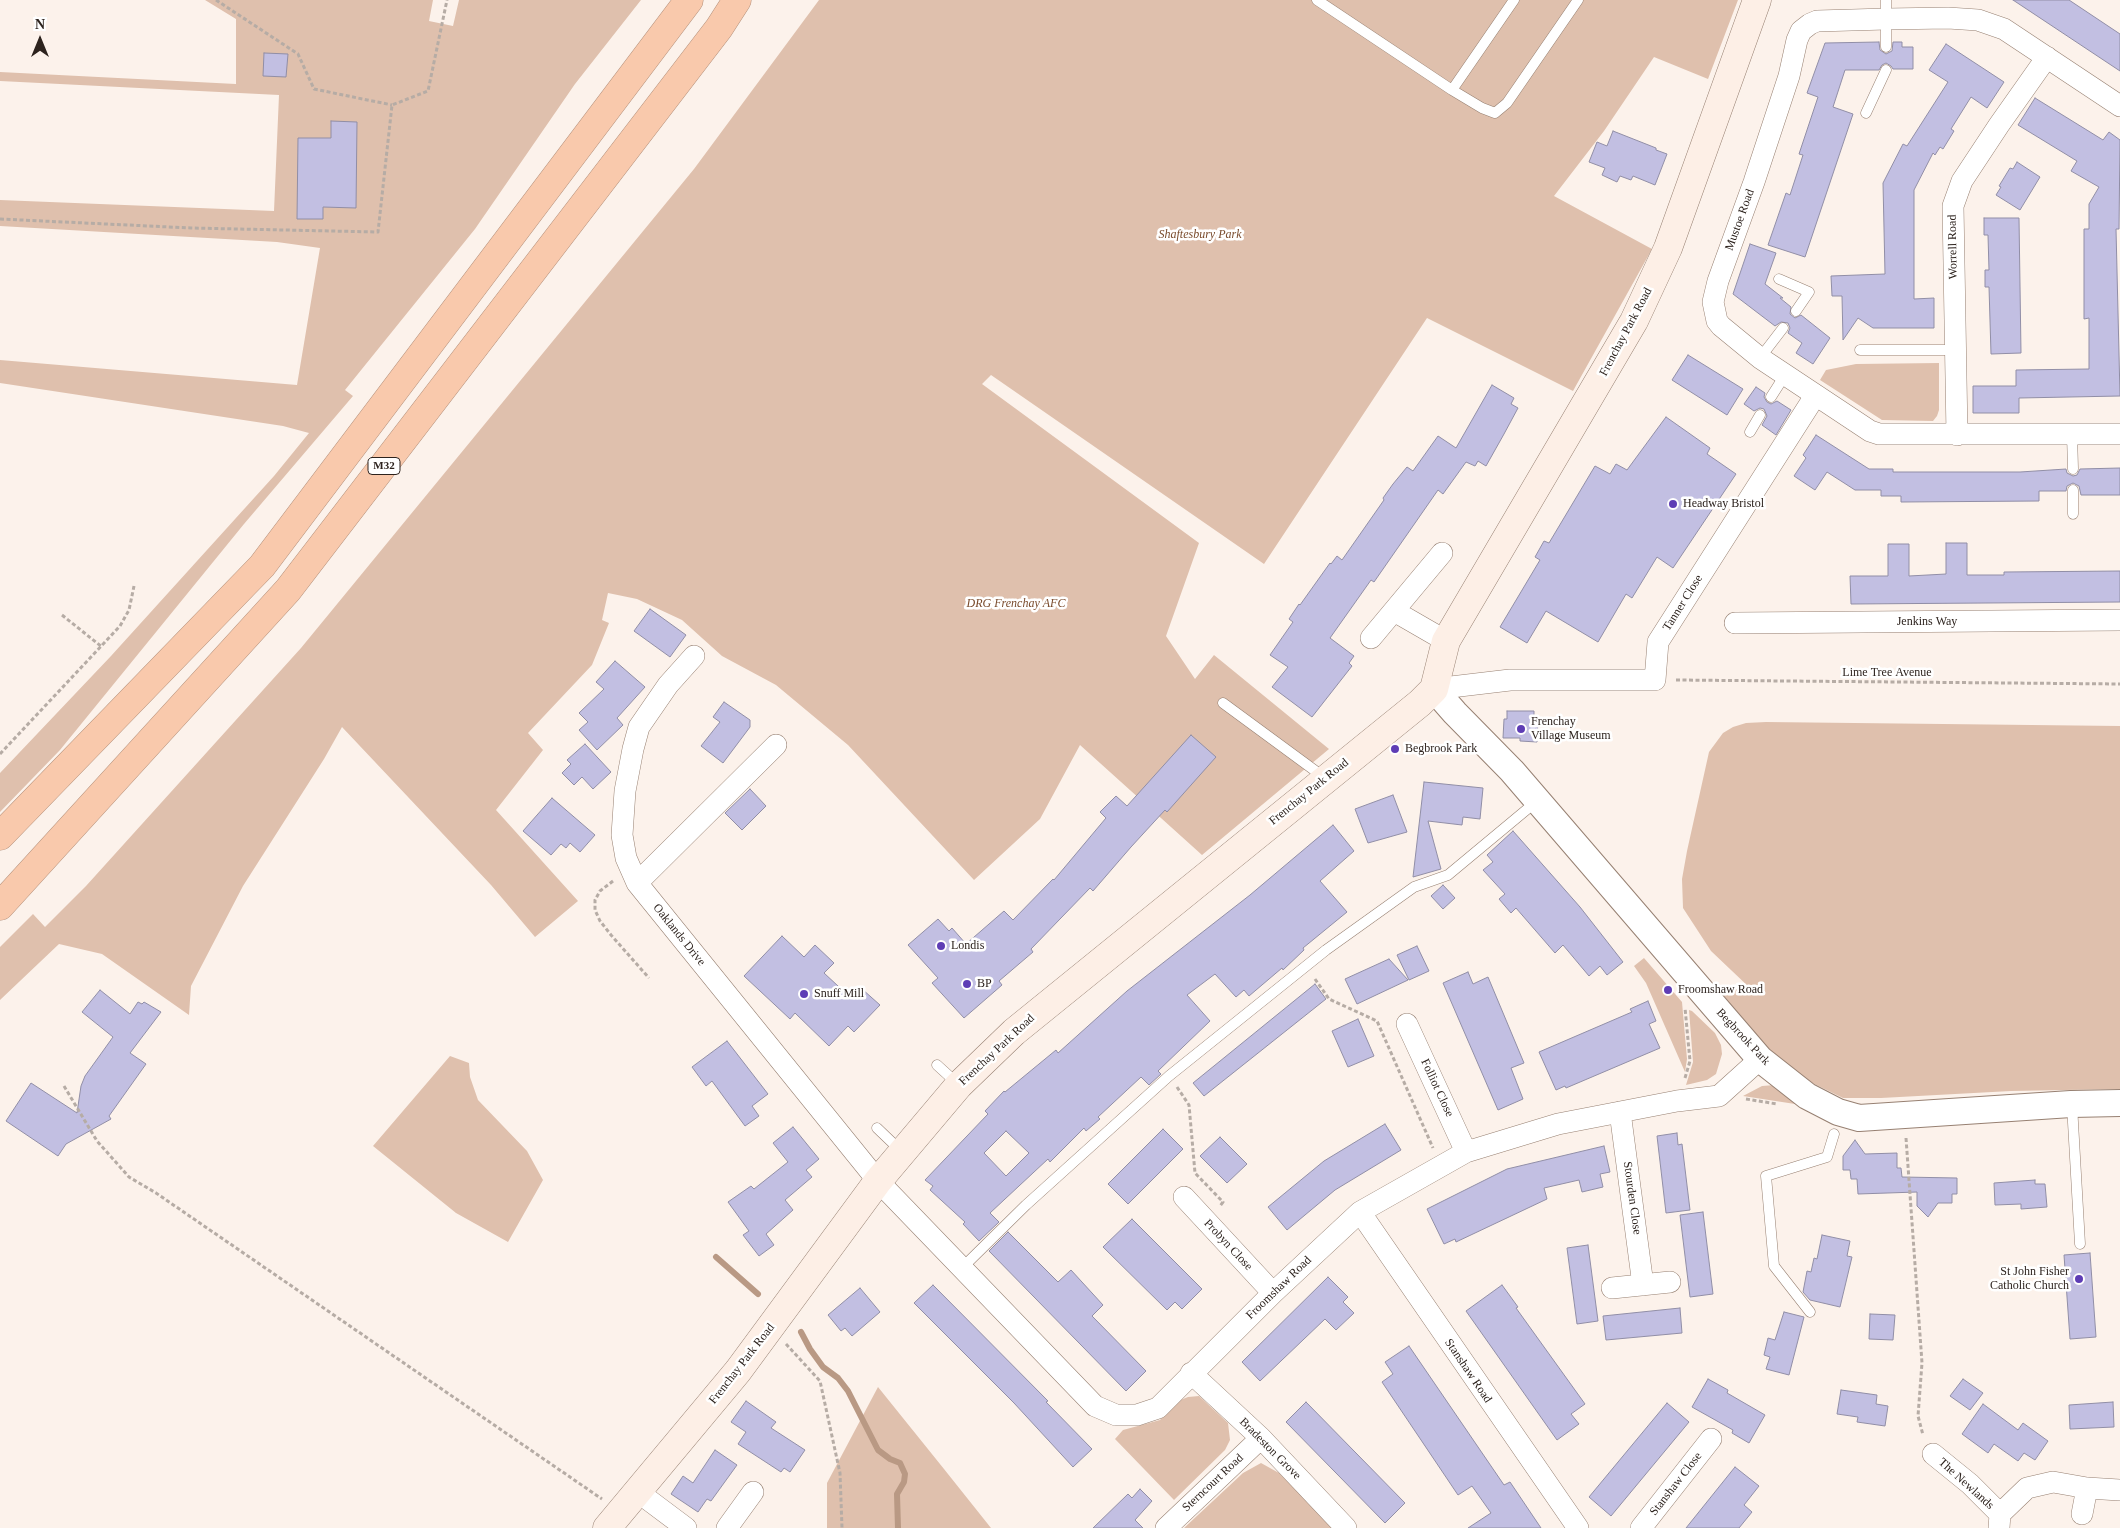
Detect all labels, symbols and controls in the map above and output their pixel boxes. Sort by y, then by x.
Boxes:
north arrow [15,15,65,65]
text: N [35,17,45,32]
street label: Mustoe Road [1722,187,1758,253]
street label: Worrell Road [1945,215,1961,279]
park label: Shaftesbury Park [1159,228,1241,242]
street label: Frenchay Park Road [1597,285,1655,379]
road number: M32 [368,458,400,474]
place label: Headway Bristol [1683,497,1764,511]
marker: Headway Bristol [1667,498,1679,510]
street label: Tanner Close [1660,572,1706,634]
park label: DRG Frenchay AFC [967,597,1065,611]
street label: Jenkins Way [1897,615,1957,629]
street label: Lime Tree Avenue [1842,666,1932,680]
place label: Frenchay Village Museum [1531,715,1611,743]
marker: Frenchay Village Museum [1515,723,1527,735]
place label: Begbrook Park [1405,742,1477,756]
marker: Begbrook Park [1389,743,1401,755]
street label: Frenchay Park Road [1266,756,1352,828]
street label: Oaklands Drive [650,901,708,969]
place label: Londis [951,939,984,953]
marker: Londis [935,940,947,952]
place label: BP [977,977,992,991]
marker: BP [961,978,973,990]
place label: Froomshaw Road [1678,983,1763,997]
marker: Froomshaw Road [1662,984,1674,996]
place label: Snuff Mill [814,987,864,1001]
marker: Snuff Mill [798,988,810,1000]
street label: Begbrook Park [1713,1006,1773,1068]
street label: Frenchay Park Road [956,1011,1038,1089]
street label: Folliot Close [1417,1057,1457,1119]
street label: Stourden Close [1620,1161,1644,1235]
street label: Probyn Close [1201,1216,1255,1274]
street label: Froomshaw Road [1243,1253,1315,1323]
place label: St John Fisher Catholic Church [1990,1265,2069,1293]
marker: St John Fisher Catholic Church [2073,1273,2085,1285]
street label: Frenchay Park Road [706,1321,778,1407]
street label: Stanshaw Road [1441,1336,1495,1406]
street label: Bradeston Grove [1236,1415,1304,1483]
street label: Stanshaw Close [1647,1449,1705,1519]
street label: Sterncourt Road [1179,1451,1247,1515]
street label: The Newlands [1935,1455,1997,1513]

